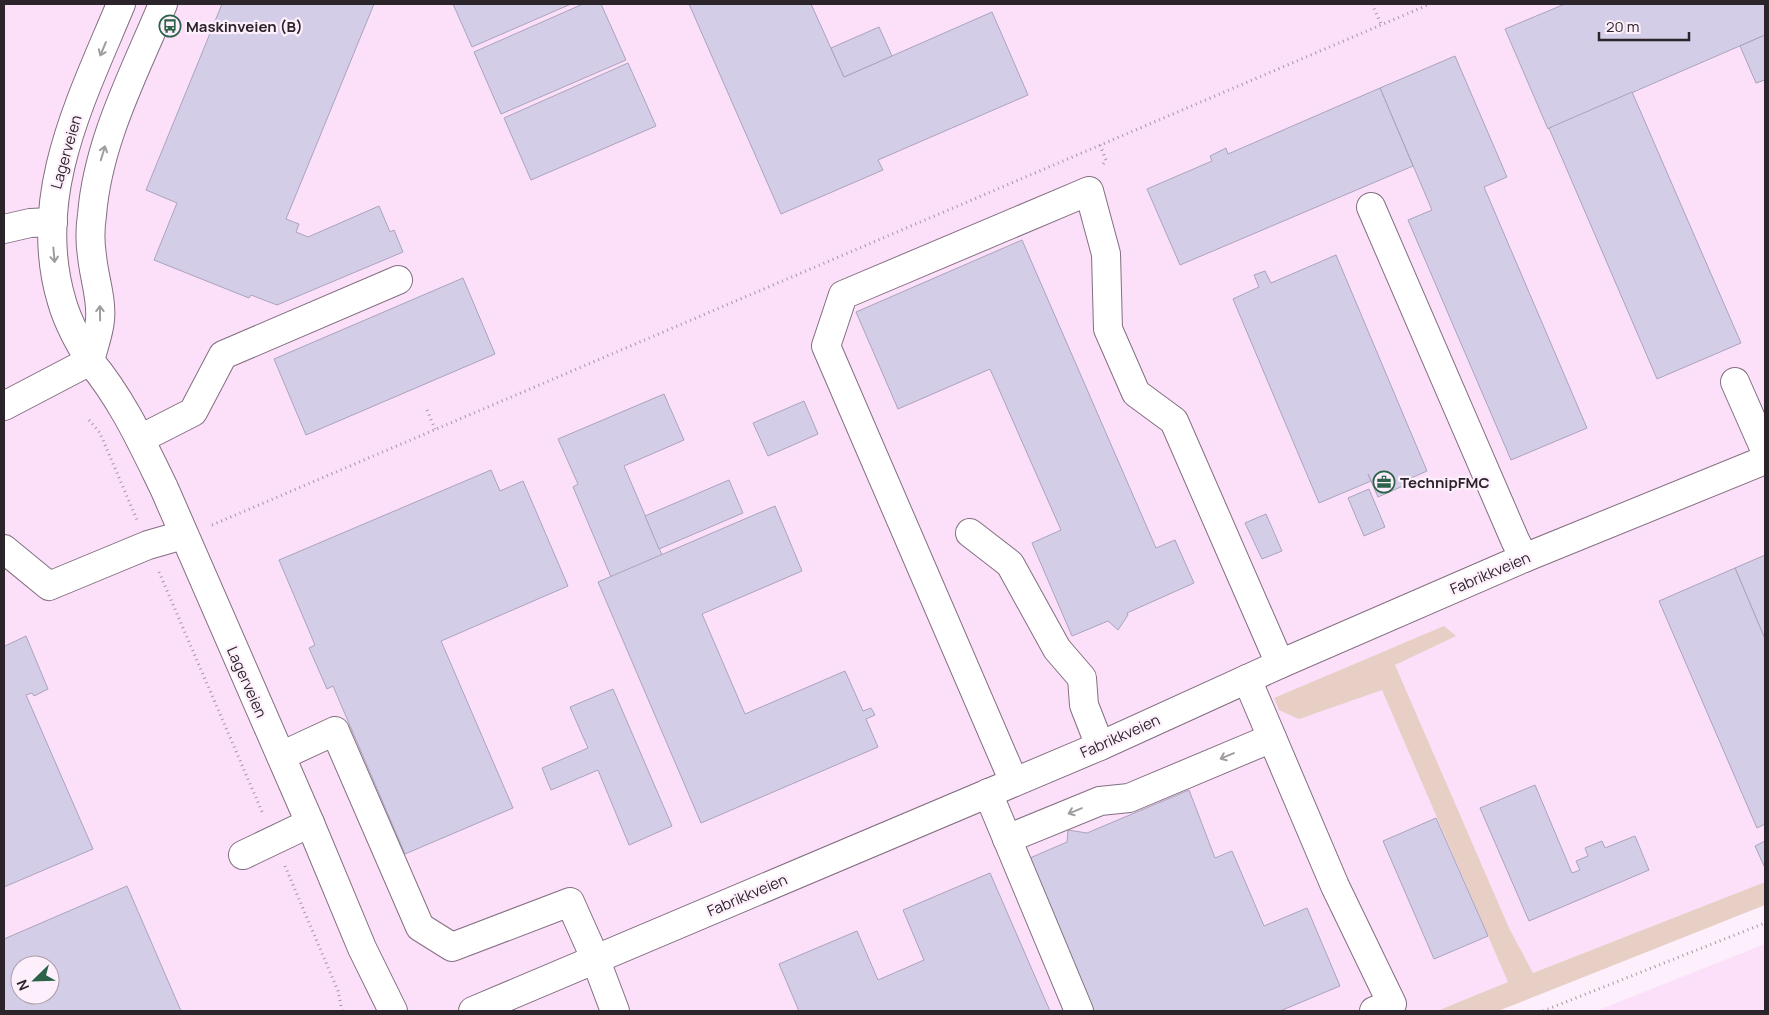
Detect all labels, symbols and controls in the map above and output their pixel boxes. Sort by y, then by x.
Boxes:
scale bar [1599,10,1689,42]
bus stop icon: Maskinveien (B) [158,14,182,38]
place label: Maskinveien (B) [186,16,303,37]
text: 20 m [1606,16,1639,37]
one-way arrow [97,41,107,56]
street label: Lagerveien [45,112,87,191]
one-way arrow [98,145,108,161]
one-way arrow [50,247,59,263]
one-way arrow [95,305,104,321]
office icon: TechnipFMC [1372,470,1396,494]
place label: TechnipFMC [1400,472,1490,493]
street label: Fabrikkveien [1447,547,1533,599]
street label: Lagerveien [222,643,272,721]
street label: Fabrikkveien [1077,709,1163,763]
one-way arrow [1220,752,1235,762]
one-way arrow [1068,807,1083,816]
street label: Fabrikkveien [704,869,790,921]
north arrow [10,955,60,1005]
text: N [12,977,33,994]

